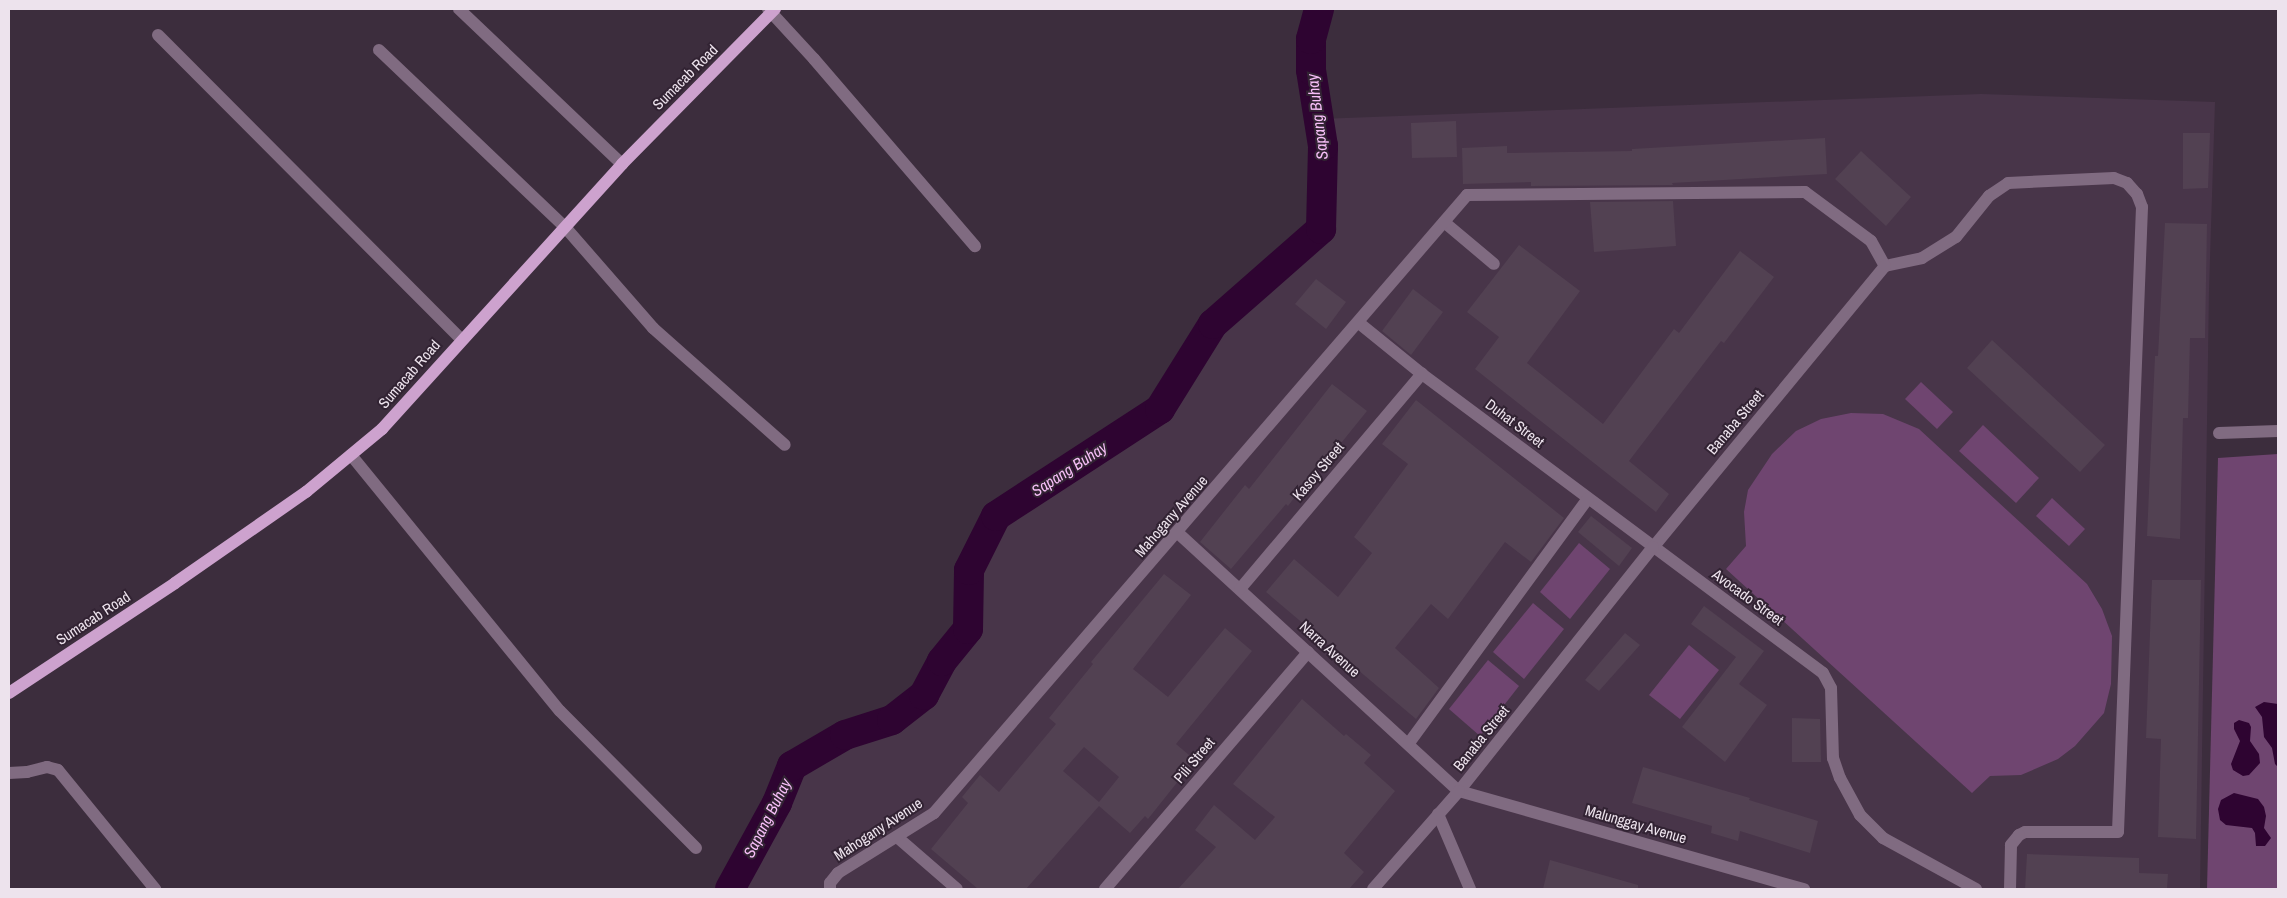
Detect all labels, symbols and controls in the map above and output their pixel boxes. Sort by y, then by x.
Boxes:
street label: Sumacab Road [649,41,721,113]
water label: Sapang Buhay [1302,73,1332,161]
street label: Sumacab Road [374,336,444,412]
street label: Banaba Street [1703,386,1767,458]
street label: Duhat Street [1482,395,1548,451]
water label: Sapang Buhay [1028,438,1110,500]
street label: Kasoy Street [1288,438,1348,504]
street label: Mahogany Avenue [1131,471,1211,561]
street label: Avocado Street [1709,565,1787,629]
street label: Sumacab Road [53,587,133,649]
street label: Narra Avenue [1296,617,1364,681]
street label: Banaba Street [1449,702,1513,774]
street label: Pili Street [1170,734,1218,786]
water label: Sapang Buhay [739,775,795,861]
street label: Mahogany Avenue [830,794,926,864]
street label: Malunggay Avenue [1583,801,1689,847]

